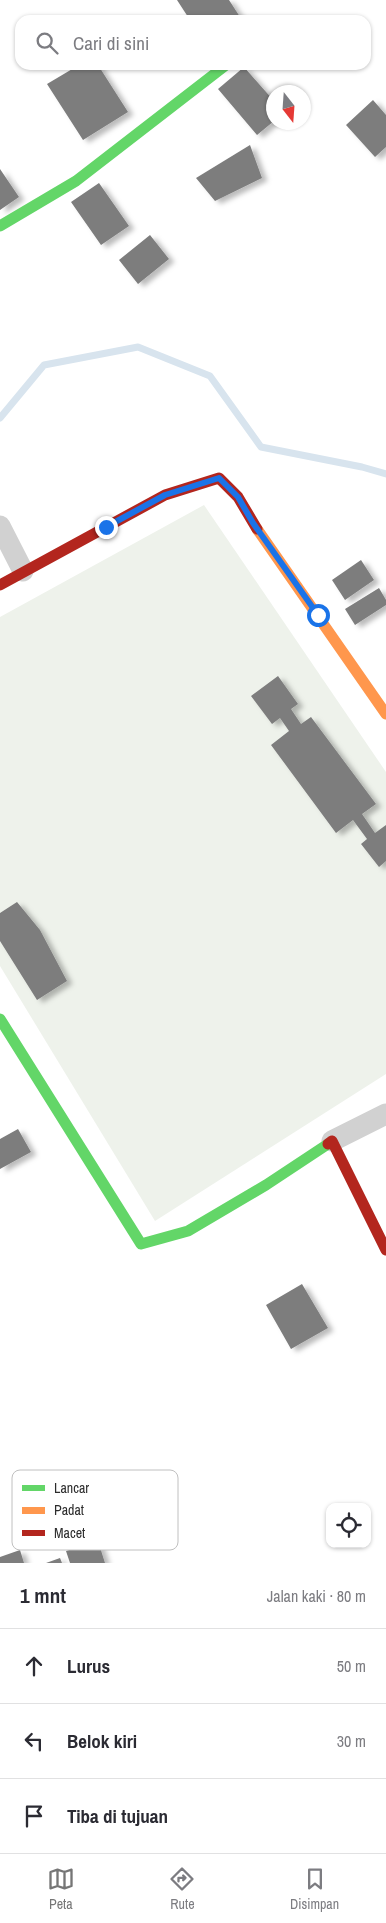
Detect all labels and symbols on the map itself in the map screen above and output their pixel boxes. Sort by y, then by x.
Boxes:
north arrow [266,85,311,130]
route end [95,516,118,539]
route start [307,604,330,627]
legend [12,1470,178,1550]
text: Lancar [54,1479,89,1497]
text: Padat [54,1501,84,1519]
text: Macet [54,1524,85,1542]

